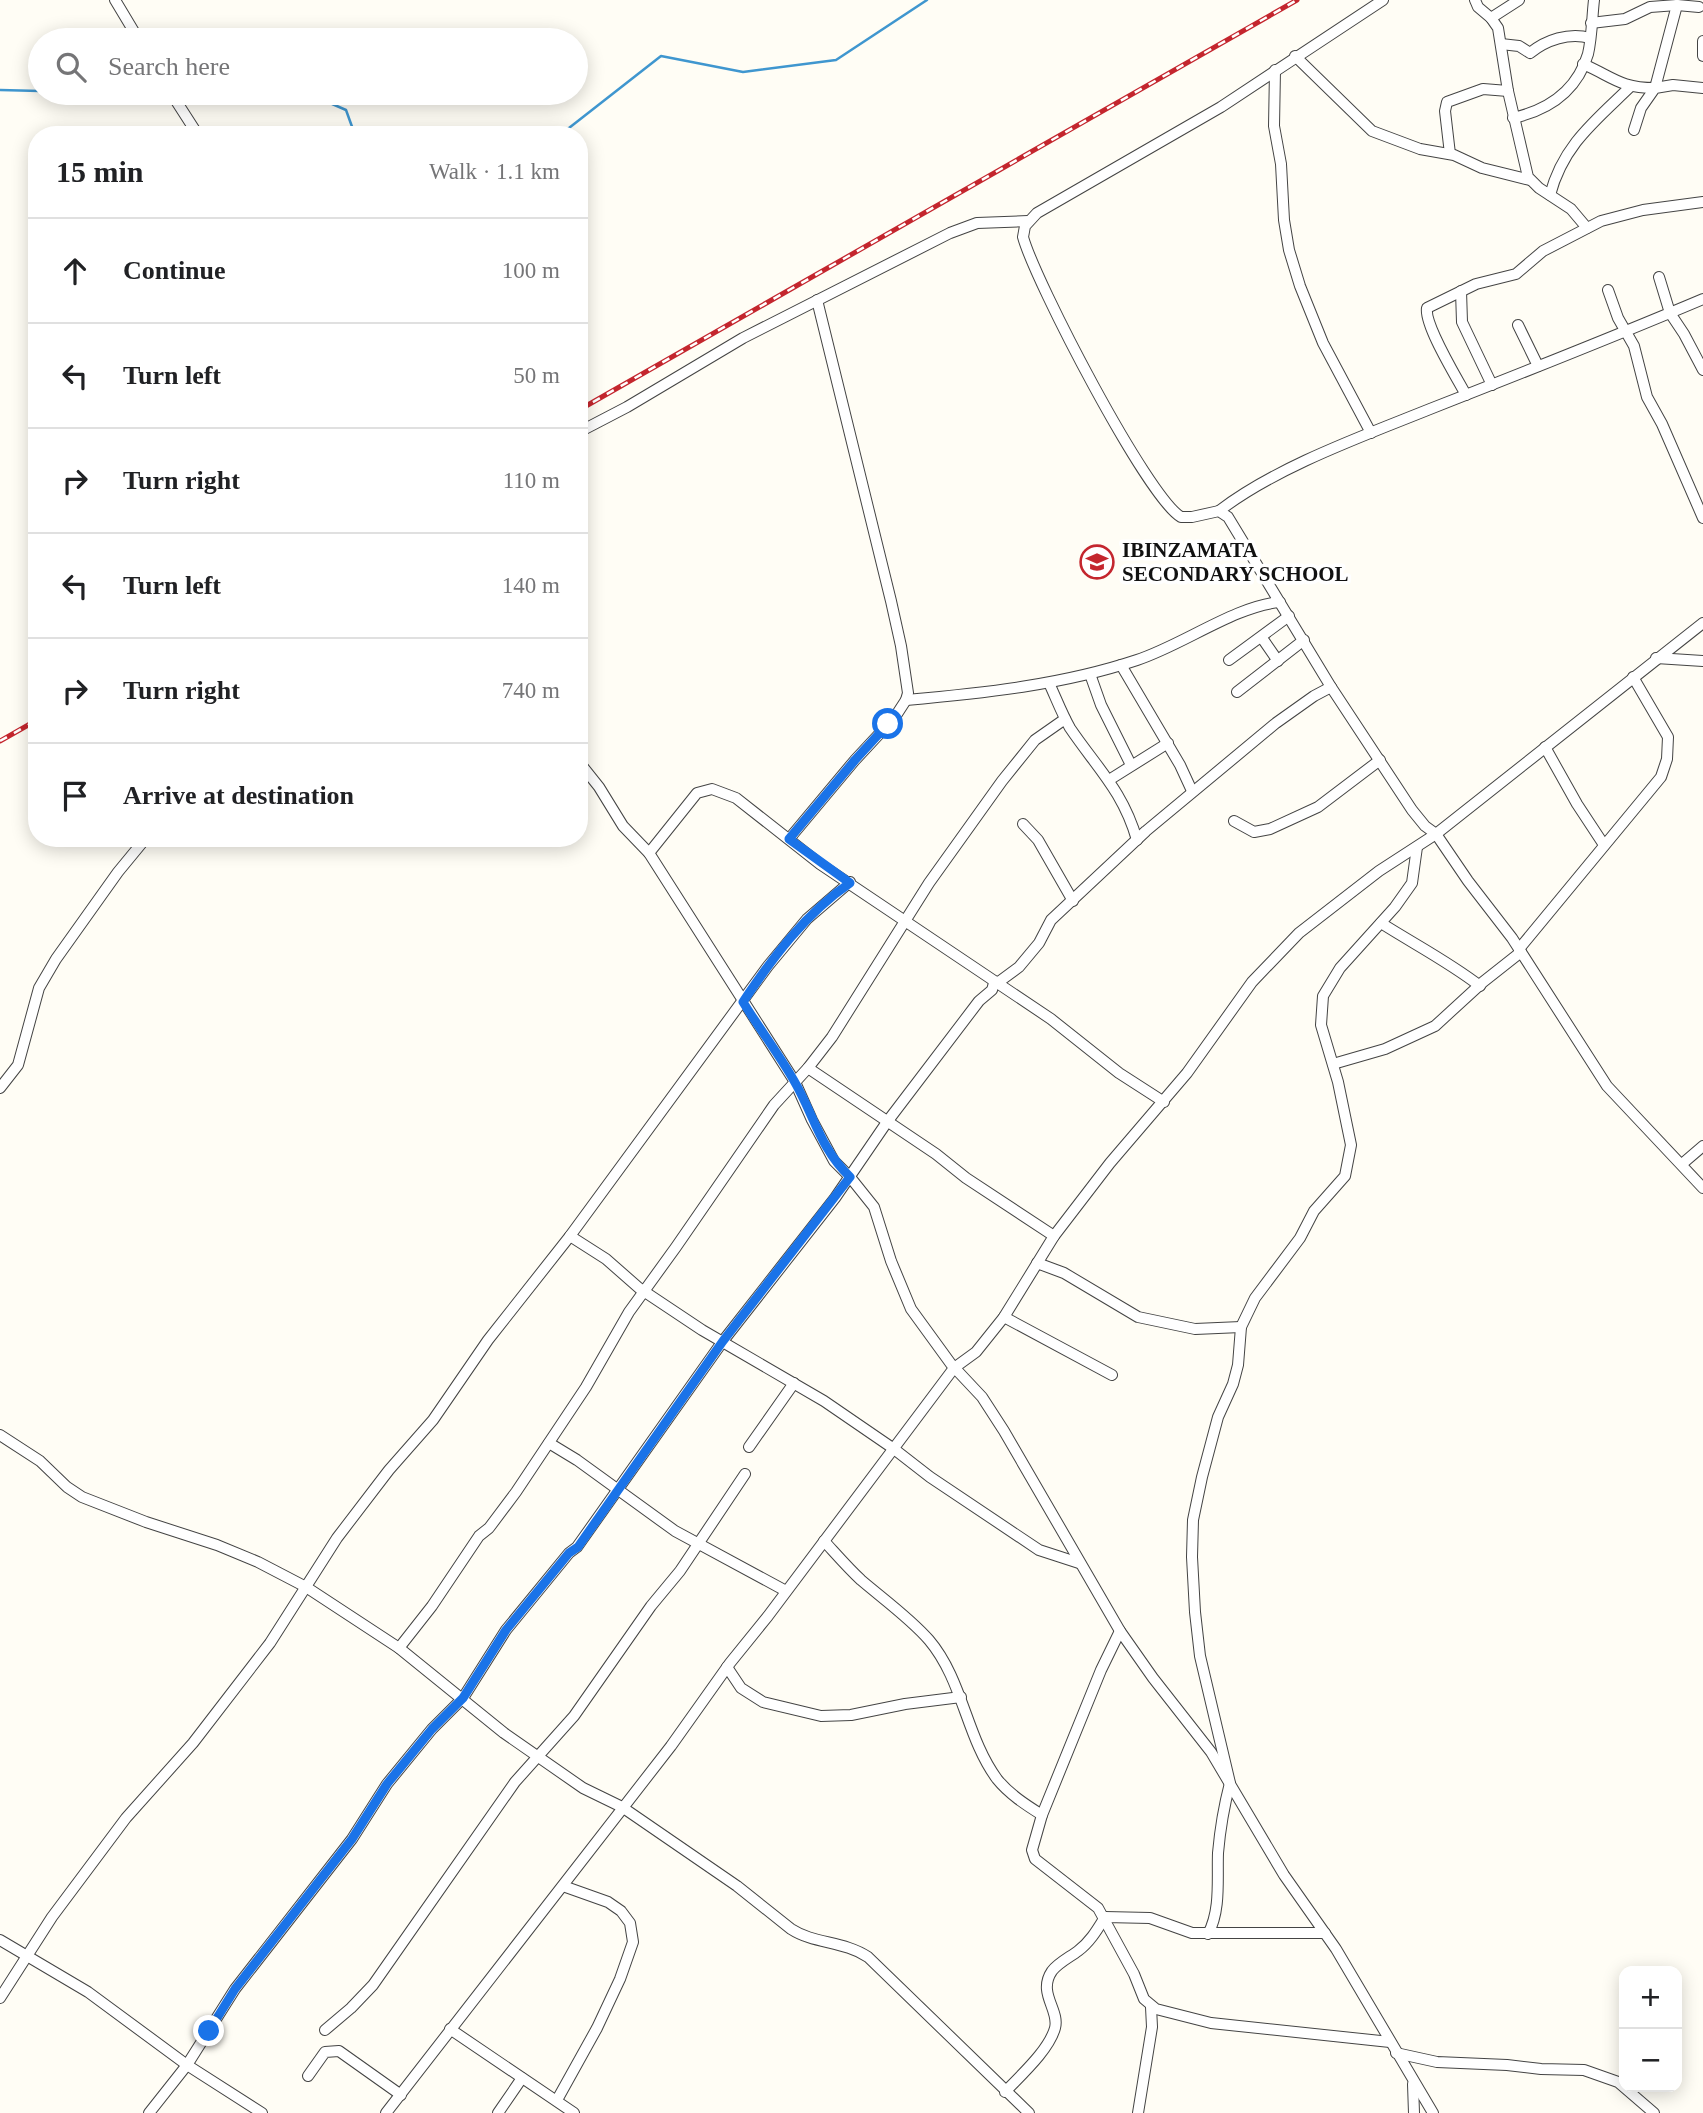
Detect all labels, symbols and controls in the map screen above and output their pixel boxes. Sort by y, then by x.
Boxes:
search box [28,28,588,105]
icon: search [52,48,90,86]
text: Search here [108,52,230,81]
text: 15 min [56,155,144,188]
text: Walk · 1.1 km [429,159,560,184]
icon: ahead [56,252,94,290]
text: Continue [123,256,226,285]
text: 100 m [502,258,560,283]
icon: left [56,357,94,395]
text: Turn left [123,361,221,390]
text: 50 m [513,363,560,388]
icon: right [56,462,94,500]
text: Turn right [123,466,240,495]
text: 110 m [503,468,560,493]
place label: IBINZAMATA SECONDARY SCHOOL [1122,538,1349,586]
school or university icon: IBINZAMATA SECONDARY SCHOOL [1078,543,1116,581]
icon: left [56,567,94,605]
text: Turn left [123,571,221,600]
text: 140 m [502,573,560,598]
icon: right [56,672,94,710]
text: Turn right [123,676,240,705]
text: 740 m [502,678,560,703]
route start [872,708,903,739]
icon: arrive [56,777,94,815]
text: Arrive at destination [123,781,354,810]
map controls [1619,1966,1682,2092]
button: + [1619,1966,1682,2029]
route end [193,2015,224,2046]
button: − [1619,2029,1682,2092]

